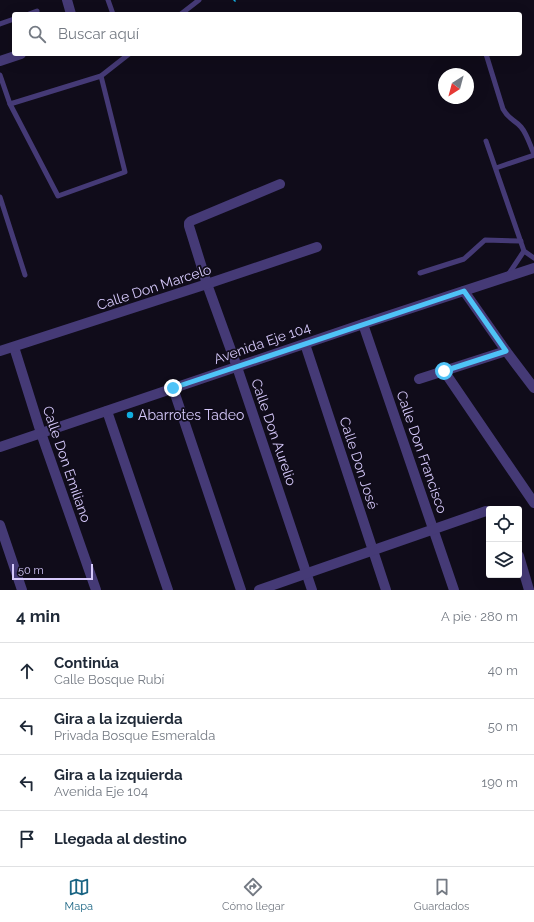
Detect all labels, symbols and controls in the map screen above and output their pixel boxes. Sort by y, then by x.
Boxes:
search box [12,12,522,56]
icon: search [26,23,48,45]
text: Buscar aquí [58,25,139,43]
north arrow [438,68,474,104]
street label: Calle Don Marcelo [95,261,213,313]
street label: Avenida Eje 104 [212,319,313,367]
route start [435,362,453,380]
street label: Calle Don Aurelio [248,376,300,488]
route end [164,379,182,397]
street label: Calle Don Francisco [394,389,450,515]
street label: Calle Don Emiliano [40,404,94,524]
place label: Abarrotes Tadeo [138,407,244,423]
marker: Abarrotes Tadeo [125,410,135,420]
street label: Calle Don José [337,415,381,511]
map controls [486,506,522,578]
button: locate [486,506,522,542]
button: layers [486,542,522,578]
scale bar [12,562,93,581]
text: 50 m [18,564,44,577]
text: 4 min [16,606,60,626]
text: A pie · 280 m [441,609,518,624]
text: Continúa [54,654,119,672]
icon: ahead [16,660,38,682]
text: 40 m [488,663,518,678]
text: Calle Bosque Rubí [54,672,164,687]
text: Gira a la izquierda [54,710,183,728]
icon: left [16,716,38,738]
text: 50 m [488,719,518,734]
text: Privada Bosque Esmeralda [54,728,215,743]
text: Gira a la izquierda [54,766,183,784]
icon: left [16,772,38,794]
text: 190 m [482,775,518,790]
text: Avenida Eje 104 [54,784,148,799]
icon: arrive [16,828,38,850]
text: Llegada al destino [54,830,187,848]
tab: Mapa [65,876,93,913]
tab: Cómo llegar [222,876,285,913]
tab: Guardados [414,876,469,913]

